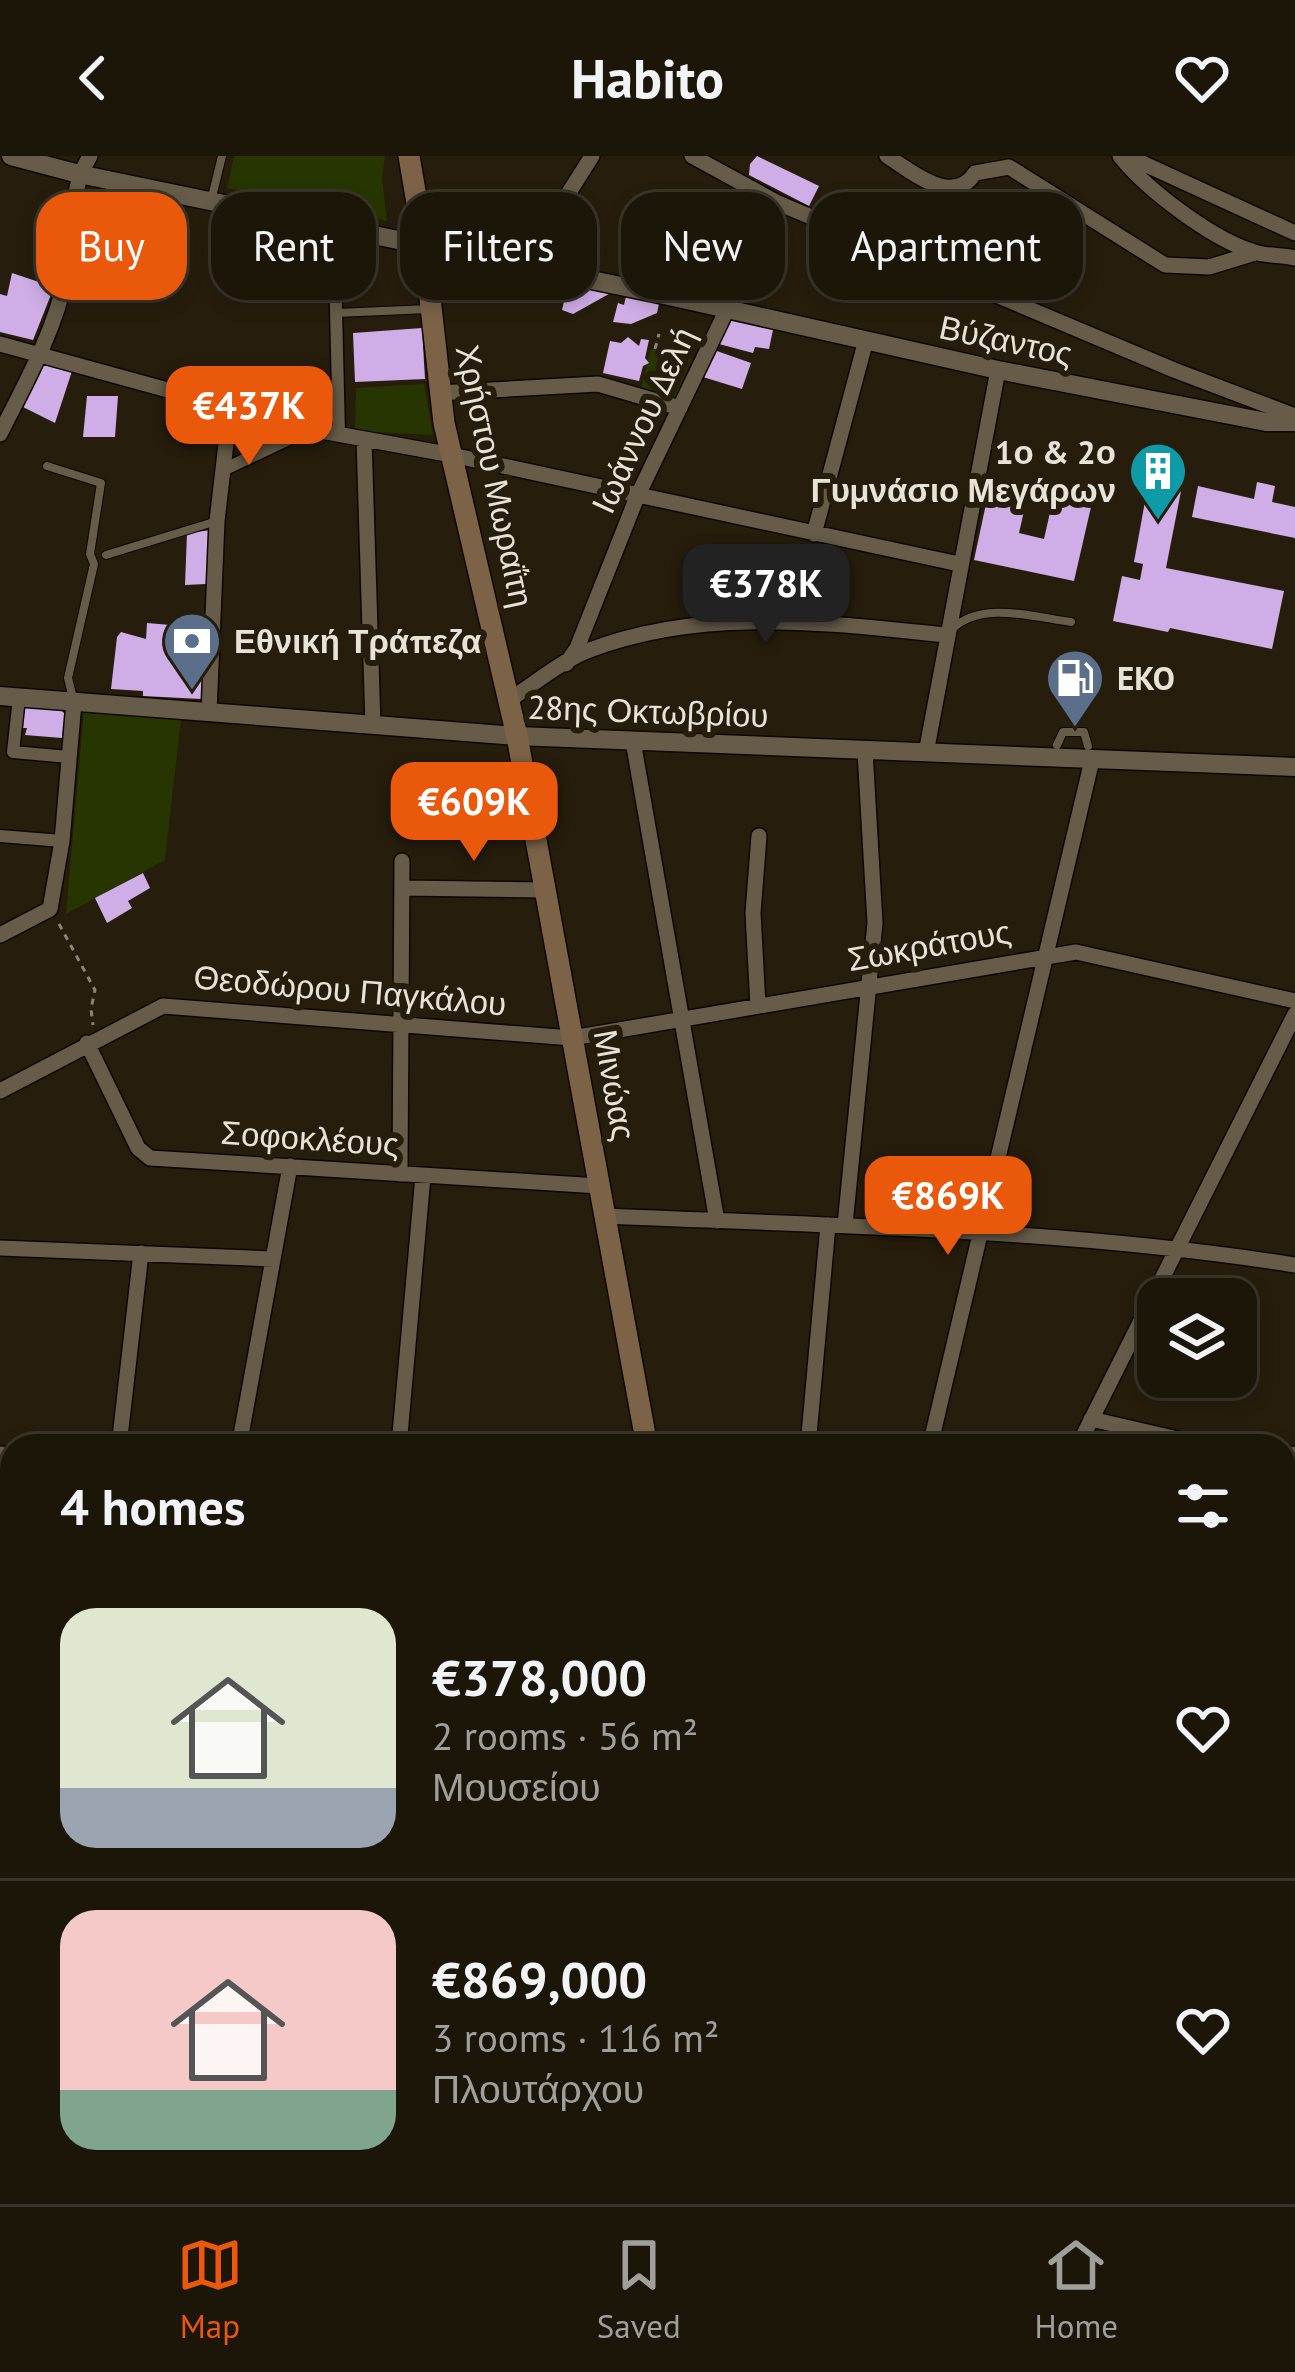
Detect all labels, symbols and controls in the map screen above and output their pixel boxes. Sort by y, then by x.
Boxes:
text: Habito [571,43,724,113]
icon: back [60,45,126,111]
icon: heart [1169,45,1235,111]
chip: Buy [36,192,187,300]
chip: Rent [211,192,376,300]
chip: Filters [400,192,597,300]
chip: New [621,192,785,300]
chip: Apartment [809,192,1083,300]
street label: Βύζαντος [936,304,1077,375]
street label: Ιωάννου Δελή [581,320,704,520]
street label: Χρήστου Μωραΐτη [447,341,544,611]
pin: €437K [165,366,333,468]
text: €437K [193,379,305,430]
place label: 1ο & 2ο Γυμνάσιο Μεγάρων [811,430,1116,511]
building icon: 1ο & 2ο Γυμνάσιο Μεγάρων [1127,440,1189,522]
pin: €378K [682,544,850,646]
text: €378K [710,557,822,608]
bank icon: Εθνική Τράπεζα [161,610,223,692]
place label: Εθνική Τράπεζα [234,619,481,662]
fuel station icon: EKO [1044,647,1106,729]
place label: EKO [1117,656,1175,699]
street label: 28ης Οκτωβρίου [527,685,769,736]
pin: €609K [390,762,558,864]
text: €609K [418,775,530,826]
street label: Σωκράτους [844,909,1014,980]
street label: Θεοδώρου Παγκάλου [192,954,508,1025]
street label: Μινώας [585,1026,646,1144]
street label: Σοφοκλέους [219,1110,401,1165]
pin: €869K [864,1156,1032,1258]
text: €869K [892,1169,1004,1220]
map controls [1137,1278,1257,1398]
button: layers [1137,1278,1257,1398]
text: 4 homes [60,1473,246,1539]
icon: filters [1170,1473,1236,1539]
text: €378,000 [432,1644,647,1710]
icon: home [156,1656,300,1800]
icon: heart [1170,1695,1236,1761]
text: 2 rooms · 56 m² [432,1710,698,1761]
text: Μουσείου [432,1761,601,1812]
text: €869,000 [432,1946,647,2012]
icon: home [156,1958,300,2102]
icon: heart [1170,1997,1236,2063]
text: 3 rooms · 116 m² [432,2012,719,2063]
text: Πλουτάρχου [432,2063,644,2114]
tab: Map [177,2232,243,2347]
tab: Saved [597,2232,681,2347]
tab: Home [1035,2232,1118,2347]

